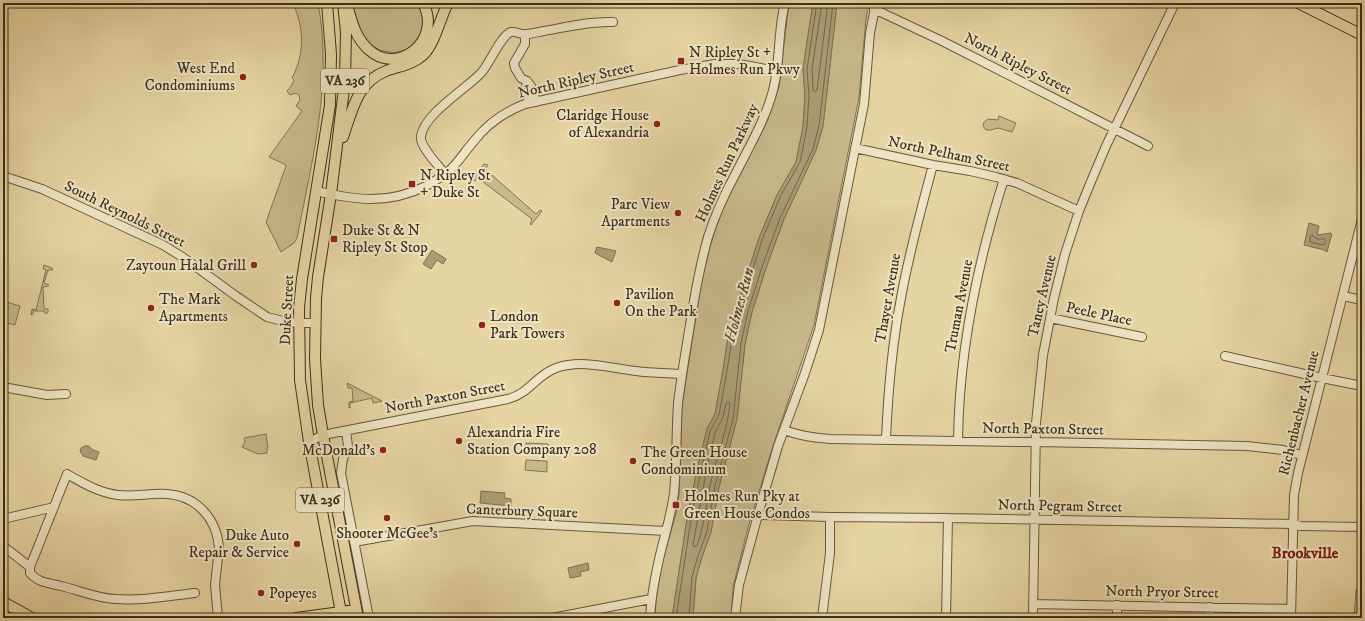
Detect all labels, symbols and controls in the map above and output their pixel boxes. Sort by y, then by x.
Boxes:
street label: North Ripley Street [961,29,1075,99]
place label: N Ripley St + Holmes Run Pkwy [689,43,801,79]
marker: N Ripley St + Holmes Run Pkwy [676,56,686,66]
street label: North Ripley Street [516,57,636,103]
place label: West End Condominiums [145,59,236,95]
road number: VA 236 [321,69,369,93]
marker: West End Condominiums [238,72,248,82]
street label: Holmes Run Parkway [691,100,763,225]
place label: Claridge House of Alexandria [556,106,650,142]
marker: Claridge House of Alexandria [652,119,662,129]
street label: North Pelham Street [886,132,1012,176]
place label: N Ripley St + Duke St [420,166,491,202]
street label: South Reynolds Street [61,176,189,252]
marker: N Ripley St + Duke St [407,179,417,189]
place label: Parc View Apartments [601,195,670,231]
marker: Parc View Apartments [673,208,683,218]
place label: Duke St & N Ripley St Stop [342,221,428,257]
marker: Duke St & N Ripley St Stop [329,234,339,244]
street label: Thayer Avenue [871,252,905,344]
street label: Taney Avenue [1023,253,1061,339]
place label: Zaytoun Halal Grill [126,256,246,275]
street label: Truman Avenue [941,258,977,354]
marker: Zaytoun Halal Grill [249,260,259,270]
water label: Holmes Run [719,265,759,346]
street label: Duke Street [276,274,298,346]
place label: Pavilion On the Park [625,285,697,321]
place label: The Mark Apartments [159,290,228,326]
marker: Pavilion On the Park [612,298,622,308]
street label: Peele Place [1064,298,1134,330]
marker: The Mark Apartments [146,303,156,313]
place label: London Park Towers [490,307,565,343]
marker: London Park Towers [477,320,487,330]
street label: Richenbacher Avenue [1274,349,1324,477]
street label: North Paxton Street [383,376,507,418]
street label: North Paxton Street [982,418,1104,440]
place label: Alexandria Fire Station Company 208 [467,423,597,459]
marker: Alexandria Fire Station Company 208 [454,436,464,446]
place label: McDonald's [302,441,375,460]
place label: The Green House Condominium [641,443,747,479]
marker: McDonald's [378,445,388,455]
marker: The Green House Condominium [628,456,638,466]
place label: Holmes Run Pky at Green House Condos [684,487,810,523]
road number: VA 236 [296,488,344,512]
street label: North Pegram Street [998,495,1123,517]
street label: Canterbury Square [466,500,578,522]
marker: Holmes Run Pky at Green House Condos [671,500,681,510]
marker: Shooter McGee's [382,513,392,523]
place label: Shooter McGee's [336,524,438,543]
place label: Duke Auto Repair & Service [189,526,289,562]
marker: Duke Auto Repair & Service [292,539,302,549]
district label: Brookville [1272,543,1339,563]
street label: North Pryor Street [1105,582,1219,602]
place label: Popeyes [269,584,317,603]
marker: Popeyes [256,588,266,598]

